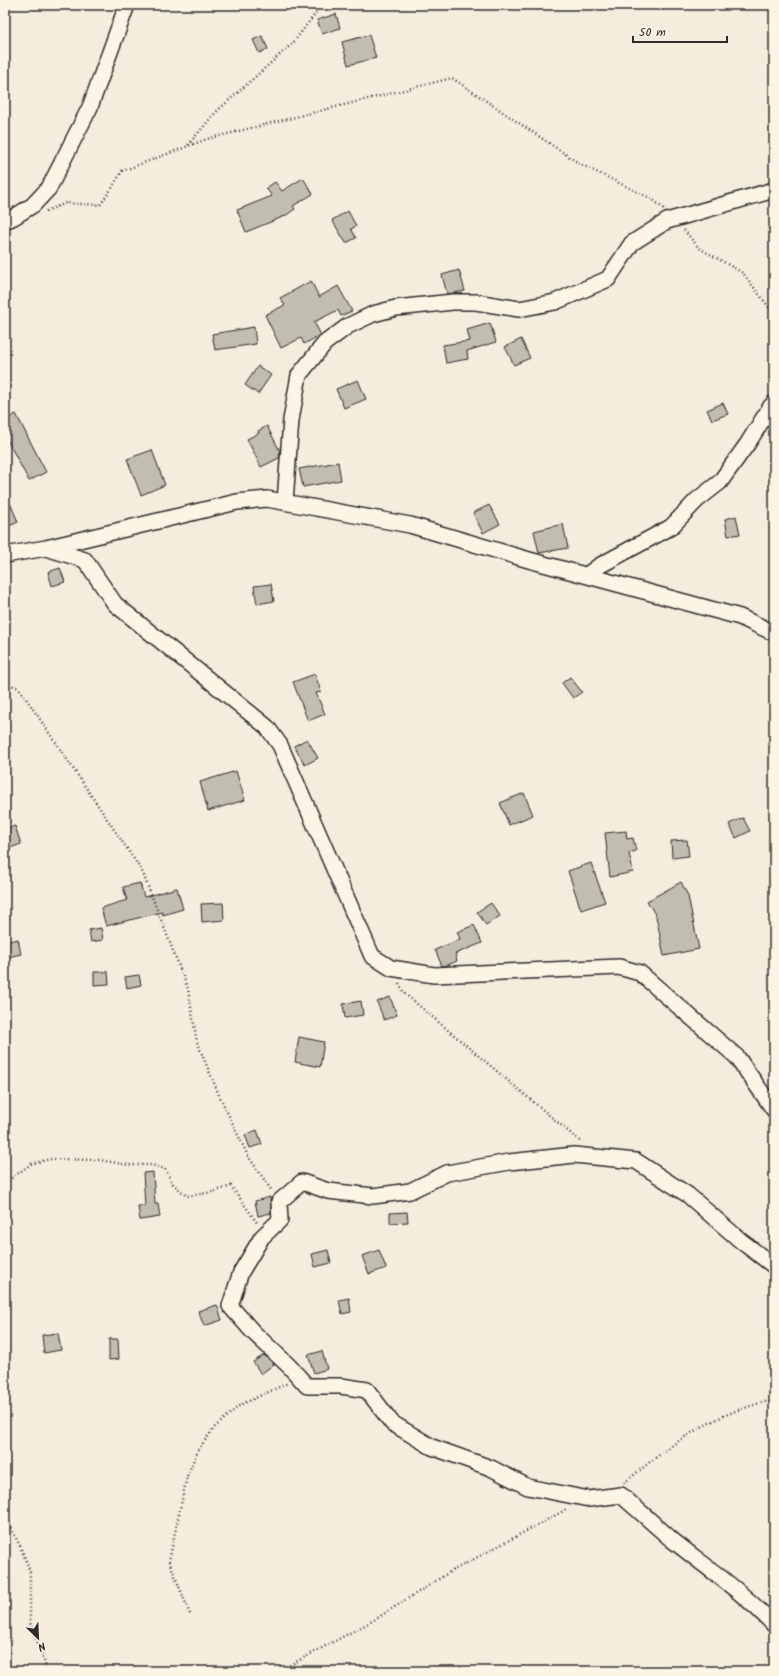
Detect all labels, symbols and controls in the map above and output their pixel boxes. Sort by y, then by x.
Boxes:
scale bar [633,18,727,44]
text: 50 m [639,23,666,42]
north arrow [18,1618,58,1658]
text: N [35,1637,48,1656]

